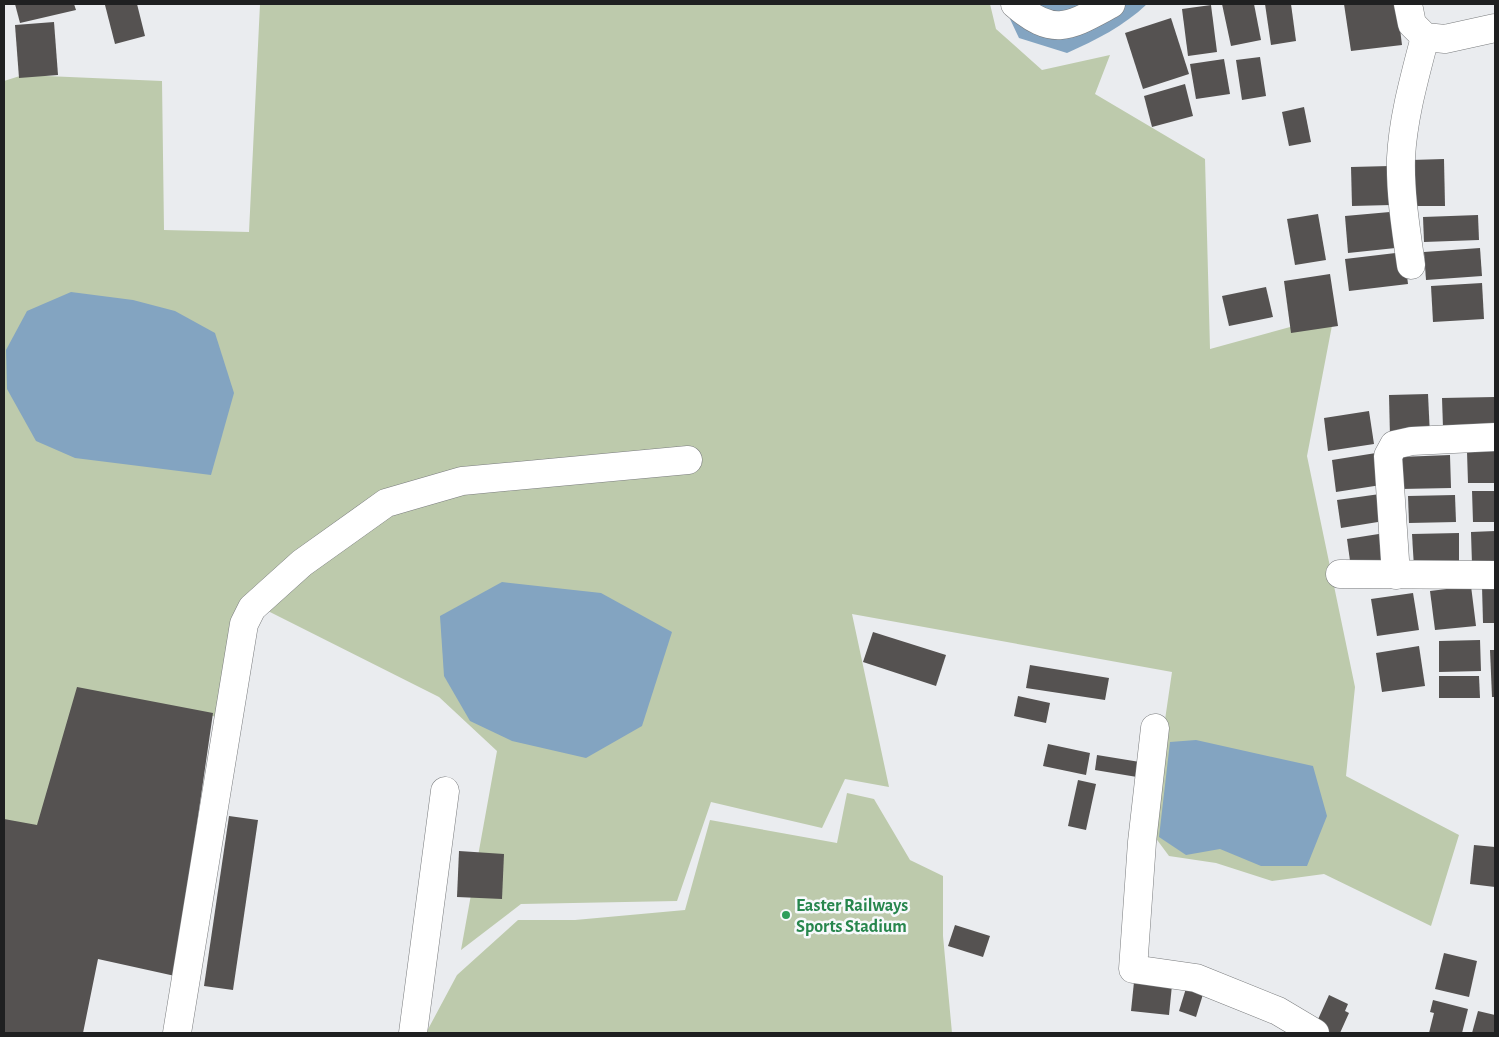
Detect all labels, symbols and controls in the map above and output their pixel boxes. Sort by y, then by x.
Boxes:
place label: Easter Railways Sports Stadium [796,897,908,936]
marker: Easter Railways Sports Stadium [780,909,792,921]

